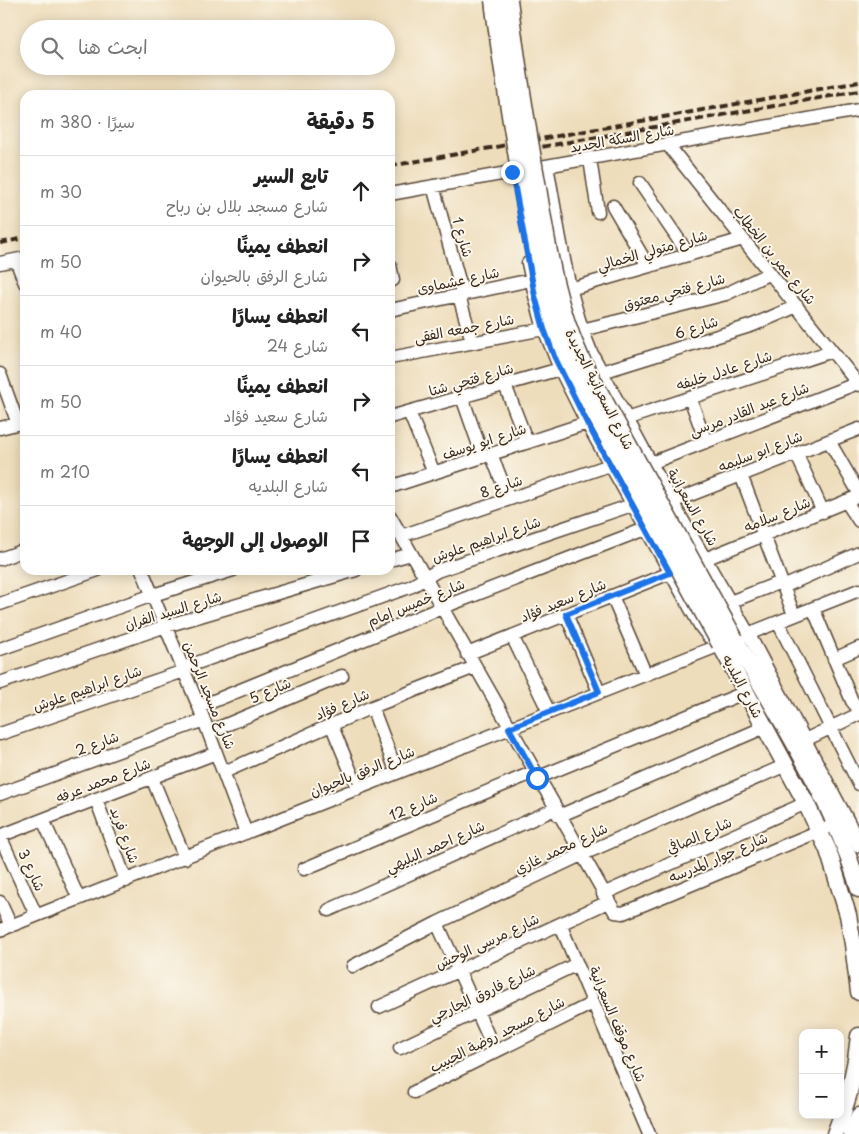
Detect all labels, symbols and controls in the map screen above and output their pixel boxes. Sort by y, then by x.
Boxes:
search box [20,20,395,75]
text: ابحث هنا [78,32,148,60]
icon: search [38,34,66,62]
text: 5 دقيقة [306,104,375,136]
text: سيرًا · 380 m [40,109,135,133]
street label: شارع السكة الحديد [568,118,676,158]
text: تابع السير [254,161,328,189]
route end [501,161,524,184]
icon: ahead [347,177,375,205]
text: 30 m [40,179,82,203]
text: شارع مسجد بلال بن رباح [166,193,328,217]
street label: شارع عمر بن الخطاب [729,201,821,309]
street label: شارع 1 [447,214,479,260]
street label: شارع متولي الخمالي [594,224,711,279]
text: انعطف يمينًا [237,231,328,259]
icon: right [347,247,375,275]
text: 50 m [40,249,82,273]
street label: شارع عشماوى [415,261,501,299]
text: شارع الرفق بالحيوان [200,263,328,287]
street label: شارع فتحي معتوق [621,267,728,318]
text: انعطف يسارًا [232,301,328,329]
street label: شارع جمعه الفقى [412,308,516,348]
street label: شارع 6 [672,310,720,344]
icon: left [347,317,375,345]
text: 40 m [40,319,82,343]
street label: شارع السعرانية الجديدة [560,325,640,453]
text: شارع 24 [267,333,328,357]
street label: شارع عادل خليفه [673,345,775,395]
street label: شارع فتحي شتا [426,357,517,404]
text: انعطف يمينًا [237,371,328,399]
street label: شارع عبد القادر مرسى [686,376,812,442]
icon: right [347,387,375,415]
text: 50 m [40,389,82,413]
text: شارع سعيد فؤاد [224,403,328,427]
street label: شارع ابو يوسف [439,418,529,464]
street label: شارع ابو سليمه [715,425,805,477]
text: انعطف يسارًا [232,441,328,469]
icon: left [347,457,375,485]
text: 210 m [40,459,90,483]
street label: شارع السعرانية [662,464,724,550]
street label: شارع 8 [477,469,525,503]
text: شارع البلديه [249,473,328,497]
street label: شارع سلامه [741,491,813,537]
street label: شارع ابراهيم علوش [429,511,544,568]
text: الوصول إلى الوجهة [182,525,328,553]
icon: arrive [347,527,375,555]
street label: شارع خميس إمام [364,573,468,632]
street label: شارع سعيد فؤاد [517,573,609,627]
street label: شارع السيد الفران [122,585,224,635]
street label: شارع مسجد الرحمن [179,638,241,752]
street label: شارع البلديه [717,650,769,722]
street label: شارع ابراهيم علوش [30,660,145,717]
street label: شارع 5 [246,672,294,708]
street label: شارع فؤاد [312,683,372,725]
street label: شارع 2 [72,725,122,761]
street label: شارع الرفق بالحيوان [306,740,418,802]
street label: شارع محمد عرفه [53,752,153,808]
route start [526,767,549,790]
street label: شارع 12 [385,786,441,826]
street label: شارع فريد [105,804,145,866]
street label: شارع الصافي [663,811,735,860]
street label: شارع احمد البليهي [382,815,489,880]
street label: شارع محمد غازي [511,817,611,880]
street label: شارع جوار المدرسه [665,827,771,887]
street label: شارع 3 [13,846,51,894]
street label: شارع مرسى الوحش [432,908,542,974]
street label: شارع فاروق الجارحي [425,959,540,1030]
street label: شارع موقف السعرانية [584,963,652,1085]
street label: شارع مسجد روضة الحبيب [426,991,568,1077]
map controls [799,1029,844,1119]
button: + [799,1029,844,1074]
button: − [799,1074,844,1119]

